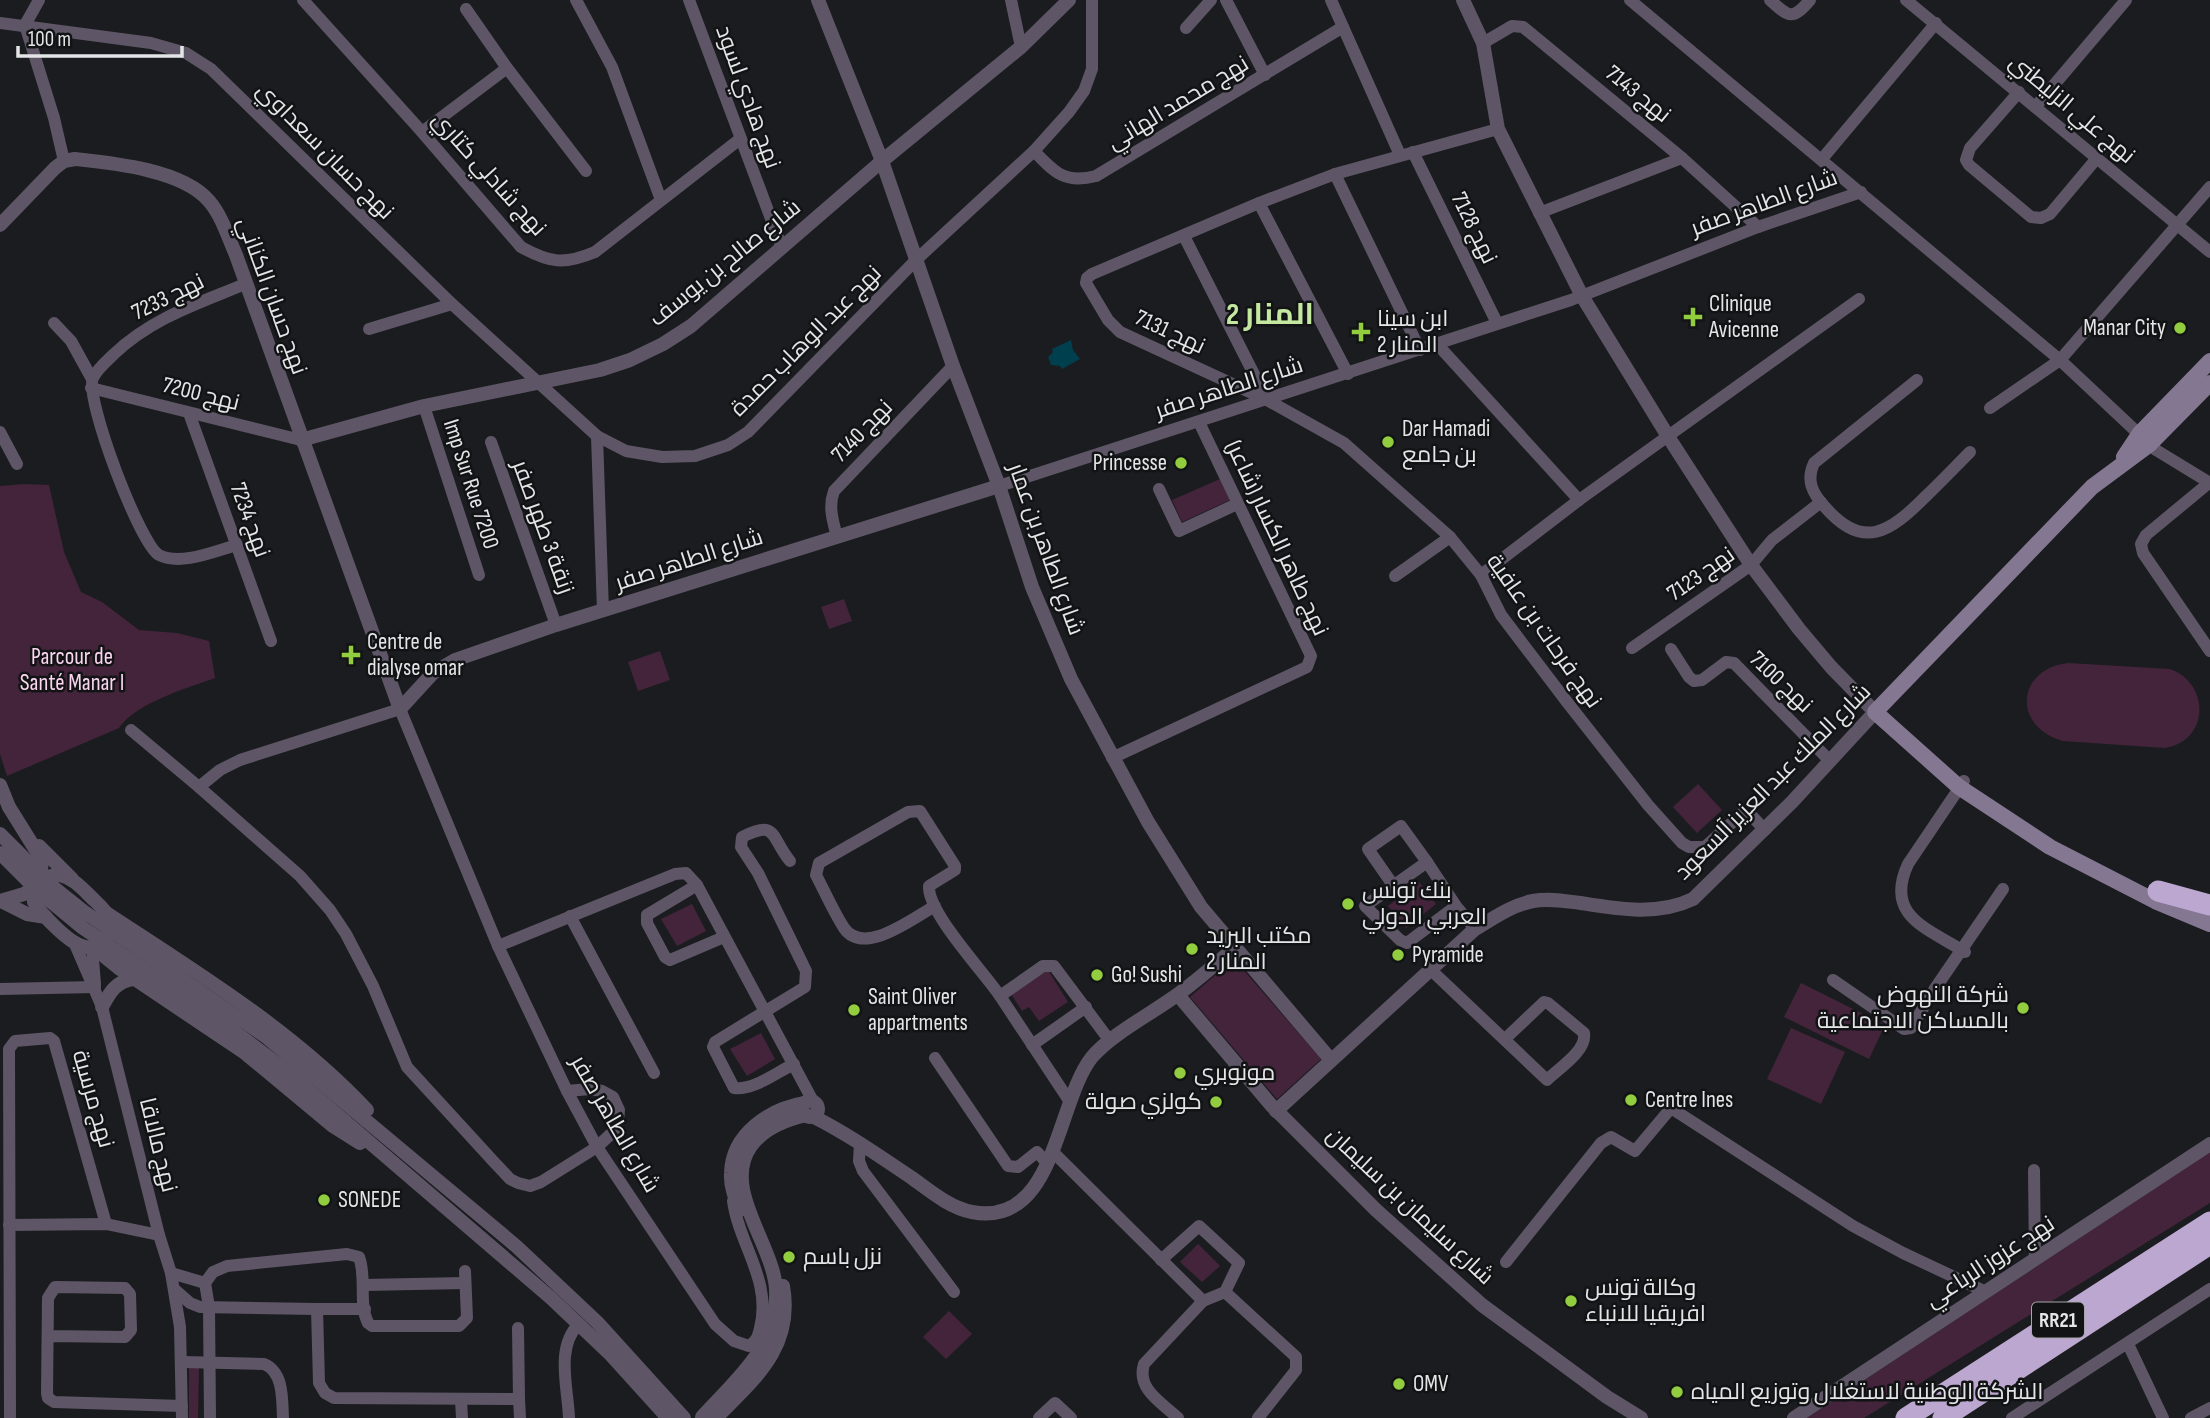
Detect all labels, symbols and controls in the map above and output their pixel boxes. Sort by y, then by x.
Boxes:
scale bar [18,14,182,58]
street label: نهج هادي لسود [706,22,787,173]
text: 100 m [28,27,71,52]
street label: نهج علي الزليطني [2001,48,2141,172]
street label: نهج محمد الهاني [1102,50,1256,159]
street label: نهج 7143 [1599,59,1676,130]
street label: نهج حسان سعداوي [248,76,400,228]
street label: نهج شادلي كتاري [423,106,552,244]
street label: شارع الطاهر صفر [1685,163,1842,244]
street label: نهج 7128 [1444,187,1503,269]
street label: شارع صالح بن يوسف [644,193,807,333]
street label: نهج حسان الكناني [228,213,313,380]
street label: نهج عبد الوهاب حمدة [725,260,888,423]
street label: نهج 7233 [127,267,209,327]
place label: Clinique Avicenne [1708,290,1779,344]
district label: المنار 2 [1226,297,1314,333]
street label: نهج 7131 [1130,304,1210,361]
place label: ابن سينا المنار 2 [1377,305,1448,359]
marker: Clinique Avicenne [1683,307,1703,327]
place label: Manar City [2083,314,2166,342]
marker: Manar City [2172,320,2188,336]
marker: ابن سينا المنار 2 [1351,322,1371,342]
street label: شارع الطاهر صفر [1150,351,1307,427]
street label: نهج 7200 [159,371,243,418]
street label: نهج 7140 [825,394,899,469]
place label: Dar Hamadi بن جامع [1402,415,1490,470]
street label: Imp Sur Rue 7200 [437,416,505,552]
marker: Dar Hamadi بن جامع [1380,434,1396,450]
street label: نهج طاهر الكسار (شاعر) [1219,436,1335,641]
place label: Princesse [1093,449,1167,477]
street label: زنقة 3 طهر صفر [505,454,580,598]
marker: Princesse [1173,455,1189,471]
street label: شارع الطاهر بن عمار [1000,457,1090,639]
street label: نهج 7234 [223,479,276,562]
street label: شارع الطاهر صفر [610,523,767,599]
street label: نهج 7123 [1662,541,1741,608]
street label: نهج فرحات بن عافية [1480,548,1608,714]
place label: Centre de dialyse omar [367,628,464,682]
park label: Parcour de Santé Manar I [20,643,124,697]
marker: Centre de dialyse omar [341,645,361,665]
street label: نهج 7100 [1743,645,1819,720]
street label: شارع الملك عبد العزيز آلسعود [1669,678,1878,887]
place label: بنك تونس العربي الدولي [1362,877,1487,934]
marker: بنك تونس العربي الدولي [1340,896,1356,912]
place label: مكتب البريد المنار 2 [1206,922,1312,976]
marker: مكتب البريد المنار 2 [1184,941,1200,957]
place label: Pyramide [1412,941,1484,969]
marker: Pyramide [1390,947,1406,963]
place label: Go! Sushi [1111,961,1182,989]
marker: Go! Sushi [1089,967,1105,983]
place label: شركة النهوض بالمساكن الاجتماعية [1817,981,2009,1035]
place label: Saint Oliver appartments [868,983,968,1037]
marker: شركة النهوض بالمساكن الاجتماعية [2015,1000,2031,1016]
marker: Saint Oliver appartments [846,1002,862,1018]
street label: نهج مرسية [65,1047,120,1151]
street label: شارع الطاهر صفر [562,1049,666,1198]
place label: مونوبري [1194,1059,1275,1090]
marker: مونوبري [1172,1065,1188,1081]
place label: Centre Ines [1645,1086,1733,1114]
place label: كولزي صولة [1085,1088,1202,1119]
marker: Centre Ines [1623,1092,1639,1108]
marker: كولزي صولة [1208,1094,1224,1110]
street label: نهج مالاقا [132,1095,183,1195]
street label: شارع سليمان بن سليمان [1320,1121,1500,1292]
place label: SONEDE [338,1186,401,1214]
marker: SONEDE [316,1192,332,1208]
street label: نهج عزوز الرباعي [1920,1210,2062,1317]
place label: نزل باسم [803,1243,882,1272]
marker: نزل باسم [781,1249,797,1265]
place label: وكالة تونس افريقيا للانباء [1585,1274,1706,1328]
marker: وكالة تونس افريقيا للانباء [1563,1293,1579,1309]
road number: RR21 [2032,1302,2084,1338]
place label: OMV [1413,1370,1449,1398]
marker: OMV [1391,1376,1407,1392]
place label: الشركة الوطنية لاستغلال وتوزيع المياه [1691,1378,2043,1407]
marker: الشركة الوطنية لاستغلال وتوزيع المياه [1669,1384,1685,1400]

